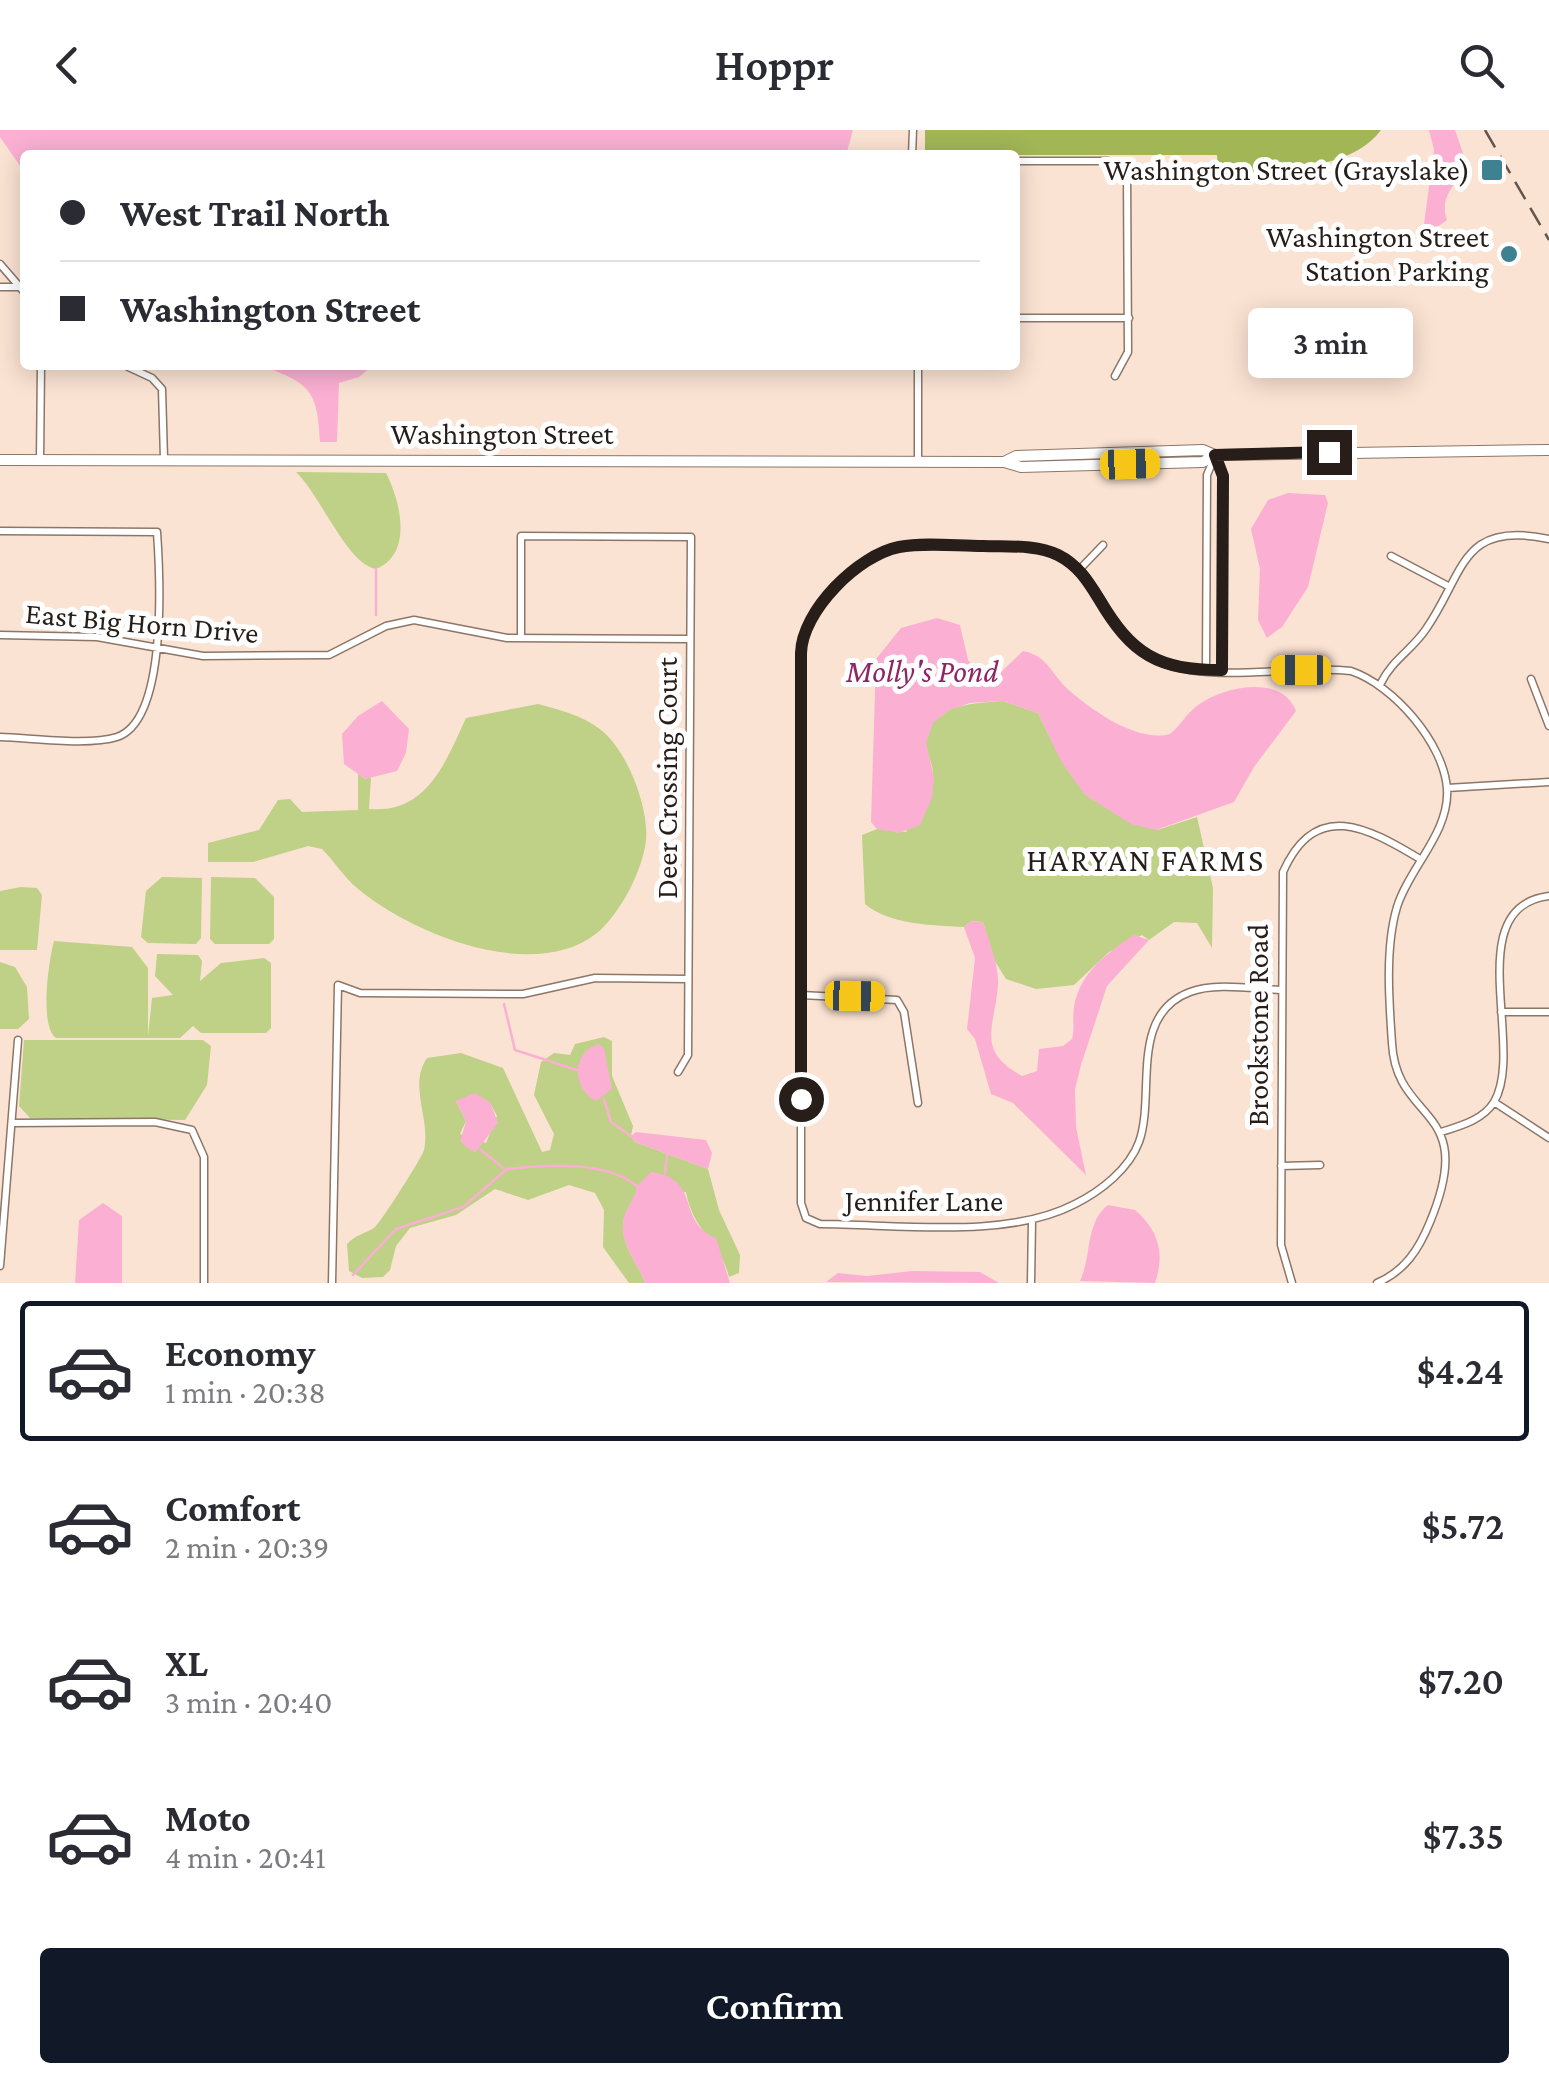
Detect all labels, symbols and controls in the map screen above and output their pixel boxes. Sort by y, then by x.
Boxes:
icon: back [40,38,95,93]
icon: search [1454,38,1509,93]
text: Hoppr [715,40,834,90]
place label: Washington Street (Grayslake) [1104,153,1470,187]
marker: Washington Street (Grayslake) [1479,157,1505,183]
text: West Trail North [120,192,390,234]
place label: Washington Street Station Parking [1266,220,1490,288]
marker: Washington Street Station Parking [1498,243,1520,265]
text: Washington Street [120,288,420,330]
callout: 3 min [1246,307,1412,377]
text: 3 min [1293,325,1368,361]
street label: Washington Street [390,417,615,451]
route end [1307,430,1352,475]
car [1099,448,1161,480]
street label: East Big Horn Drive [24,596,260,650]
water label: Molly's Pond [845,653,999,689]
car [1271,655,1331,685]
street label: Deer Crossing Court [650,656,684,899]
district label: HARYAN FARMS [1026,842,1266,878]
street label: Brookstone Road [1241,924,1274,1126]
car [825,980,885,1012]
route start [779,1077,824,1122]
street label: Jennifer Lane [842,1184,1003,1217]
icon: car [45,1326,135,1416]
text: Economy [165,1332,315,1374]
text: $4.24 [1417,1350,1504,1392]
text: 1 min · 20:38 [165,1374,326,1410]
icon: car [45,1481,135,1571]
text: Comfort [165,1487,301,1529]
text: $5.72 [1422,1505,1504,1547]
text: 2 min · 20:39 [165,1529,329,1565]
icon: car [45,1636,135,1726]
text: XL [165,1642,208,1684]
text: $7.20 [1418,1660,1504,1702]
text: 3 min · 20:40 [165,1684,332,1720]
icon: car [45,1791,135,1881]
text: Moto [165,1797,251,1839]
text: $7.35 [1423,1815,1504,1857]
text: 4 min · 20:41 [165,1839,326,1875]
button: Confirm [40,1948,1509,2063]

